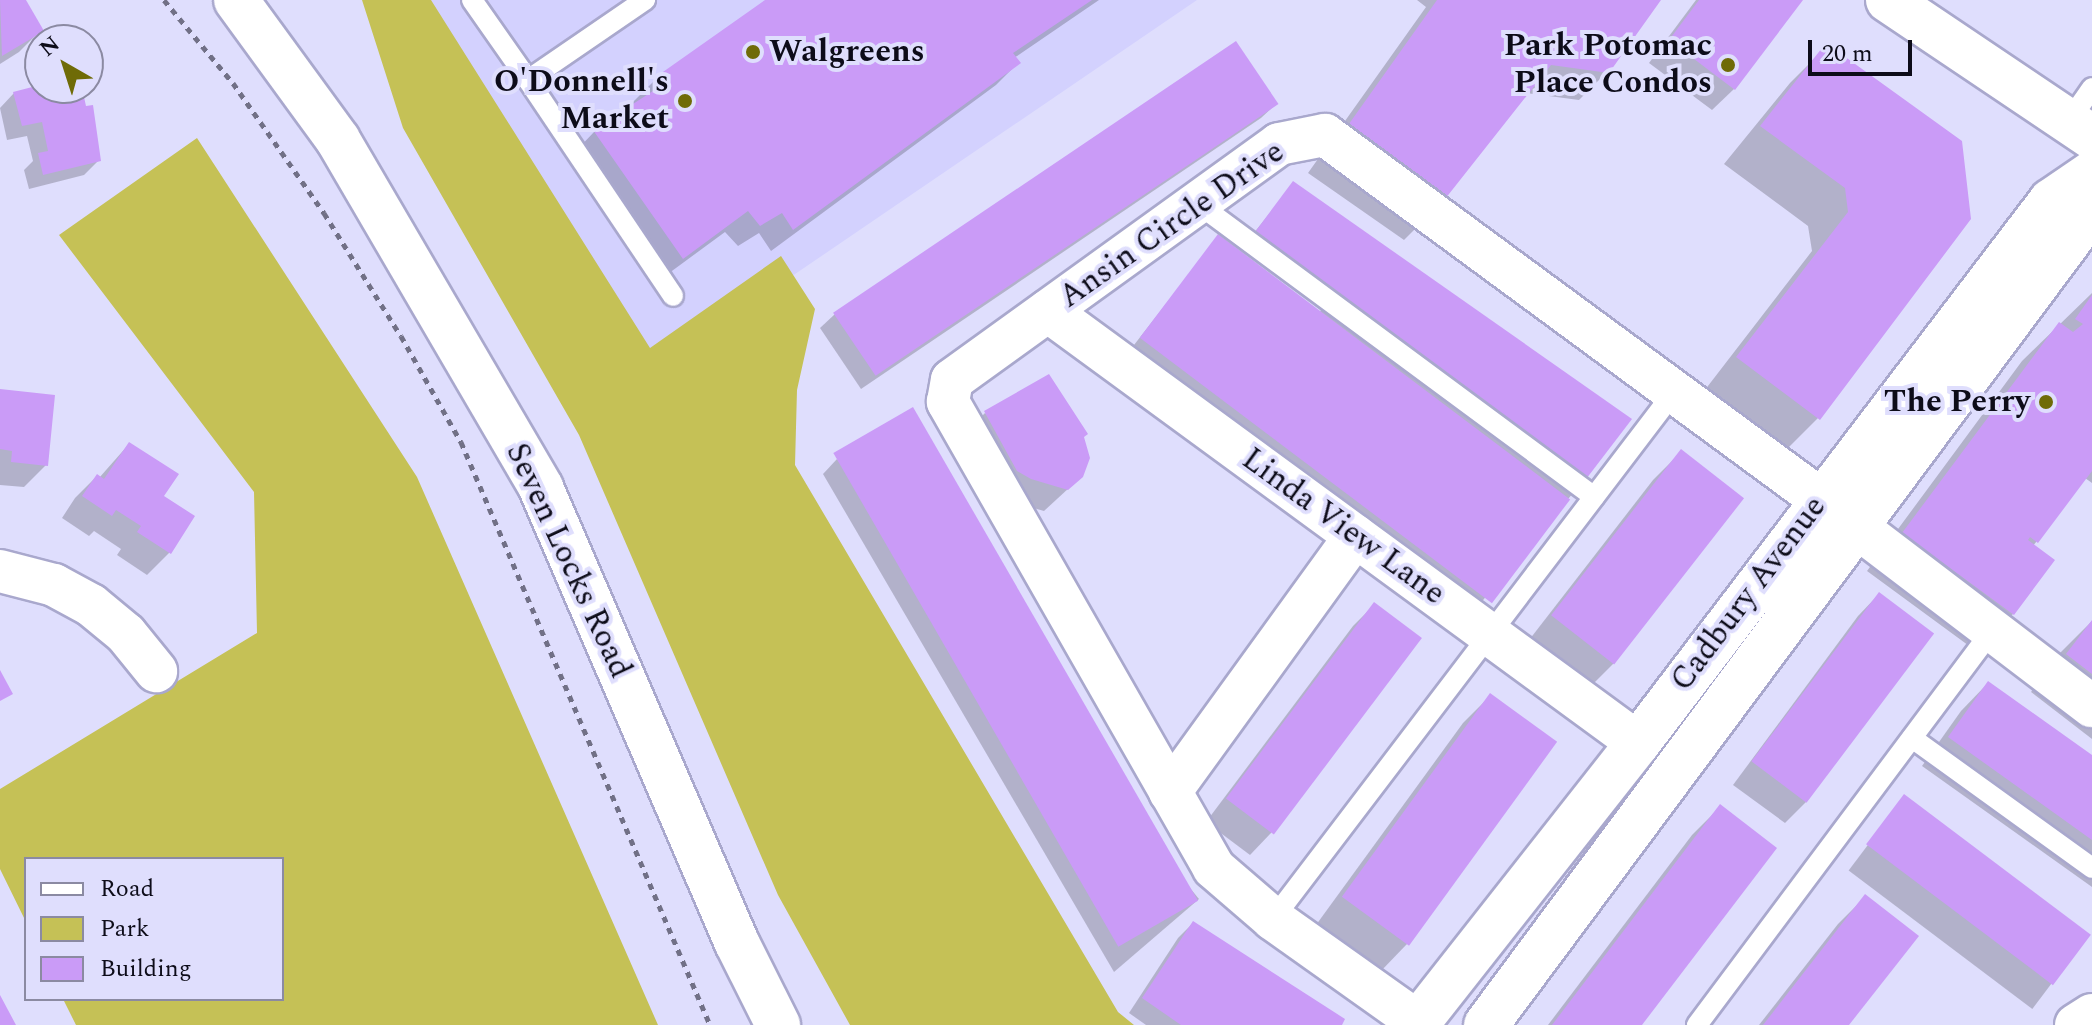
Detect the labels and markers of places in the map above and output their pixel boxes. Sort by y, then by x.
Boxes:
place label: Park Potomac Place Condos [1504,28,1712,103]
place label: Walgreens [769,33,925,71]
marker: Walgreens [744,43,762,61]
marker: Park Potomac Place Condos [1719,56,1737,74]
place label: O'Donnell's Market [494,64,669,139]
marker: O'Donnell's Market [676,92,694,110]
place label: The Perry [1884,383,2030,421]
marker: The Perry [2037,393,2055,411]

